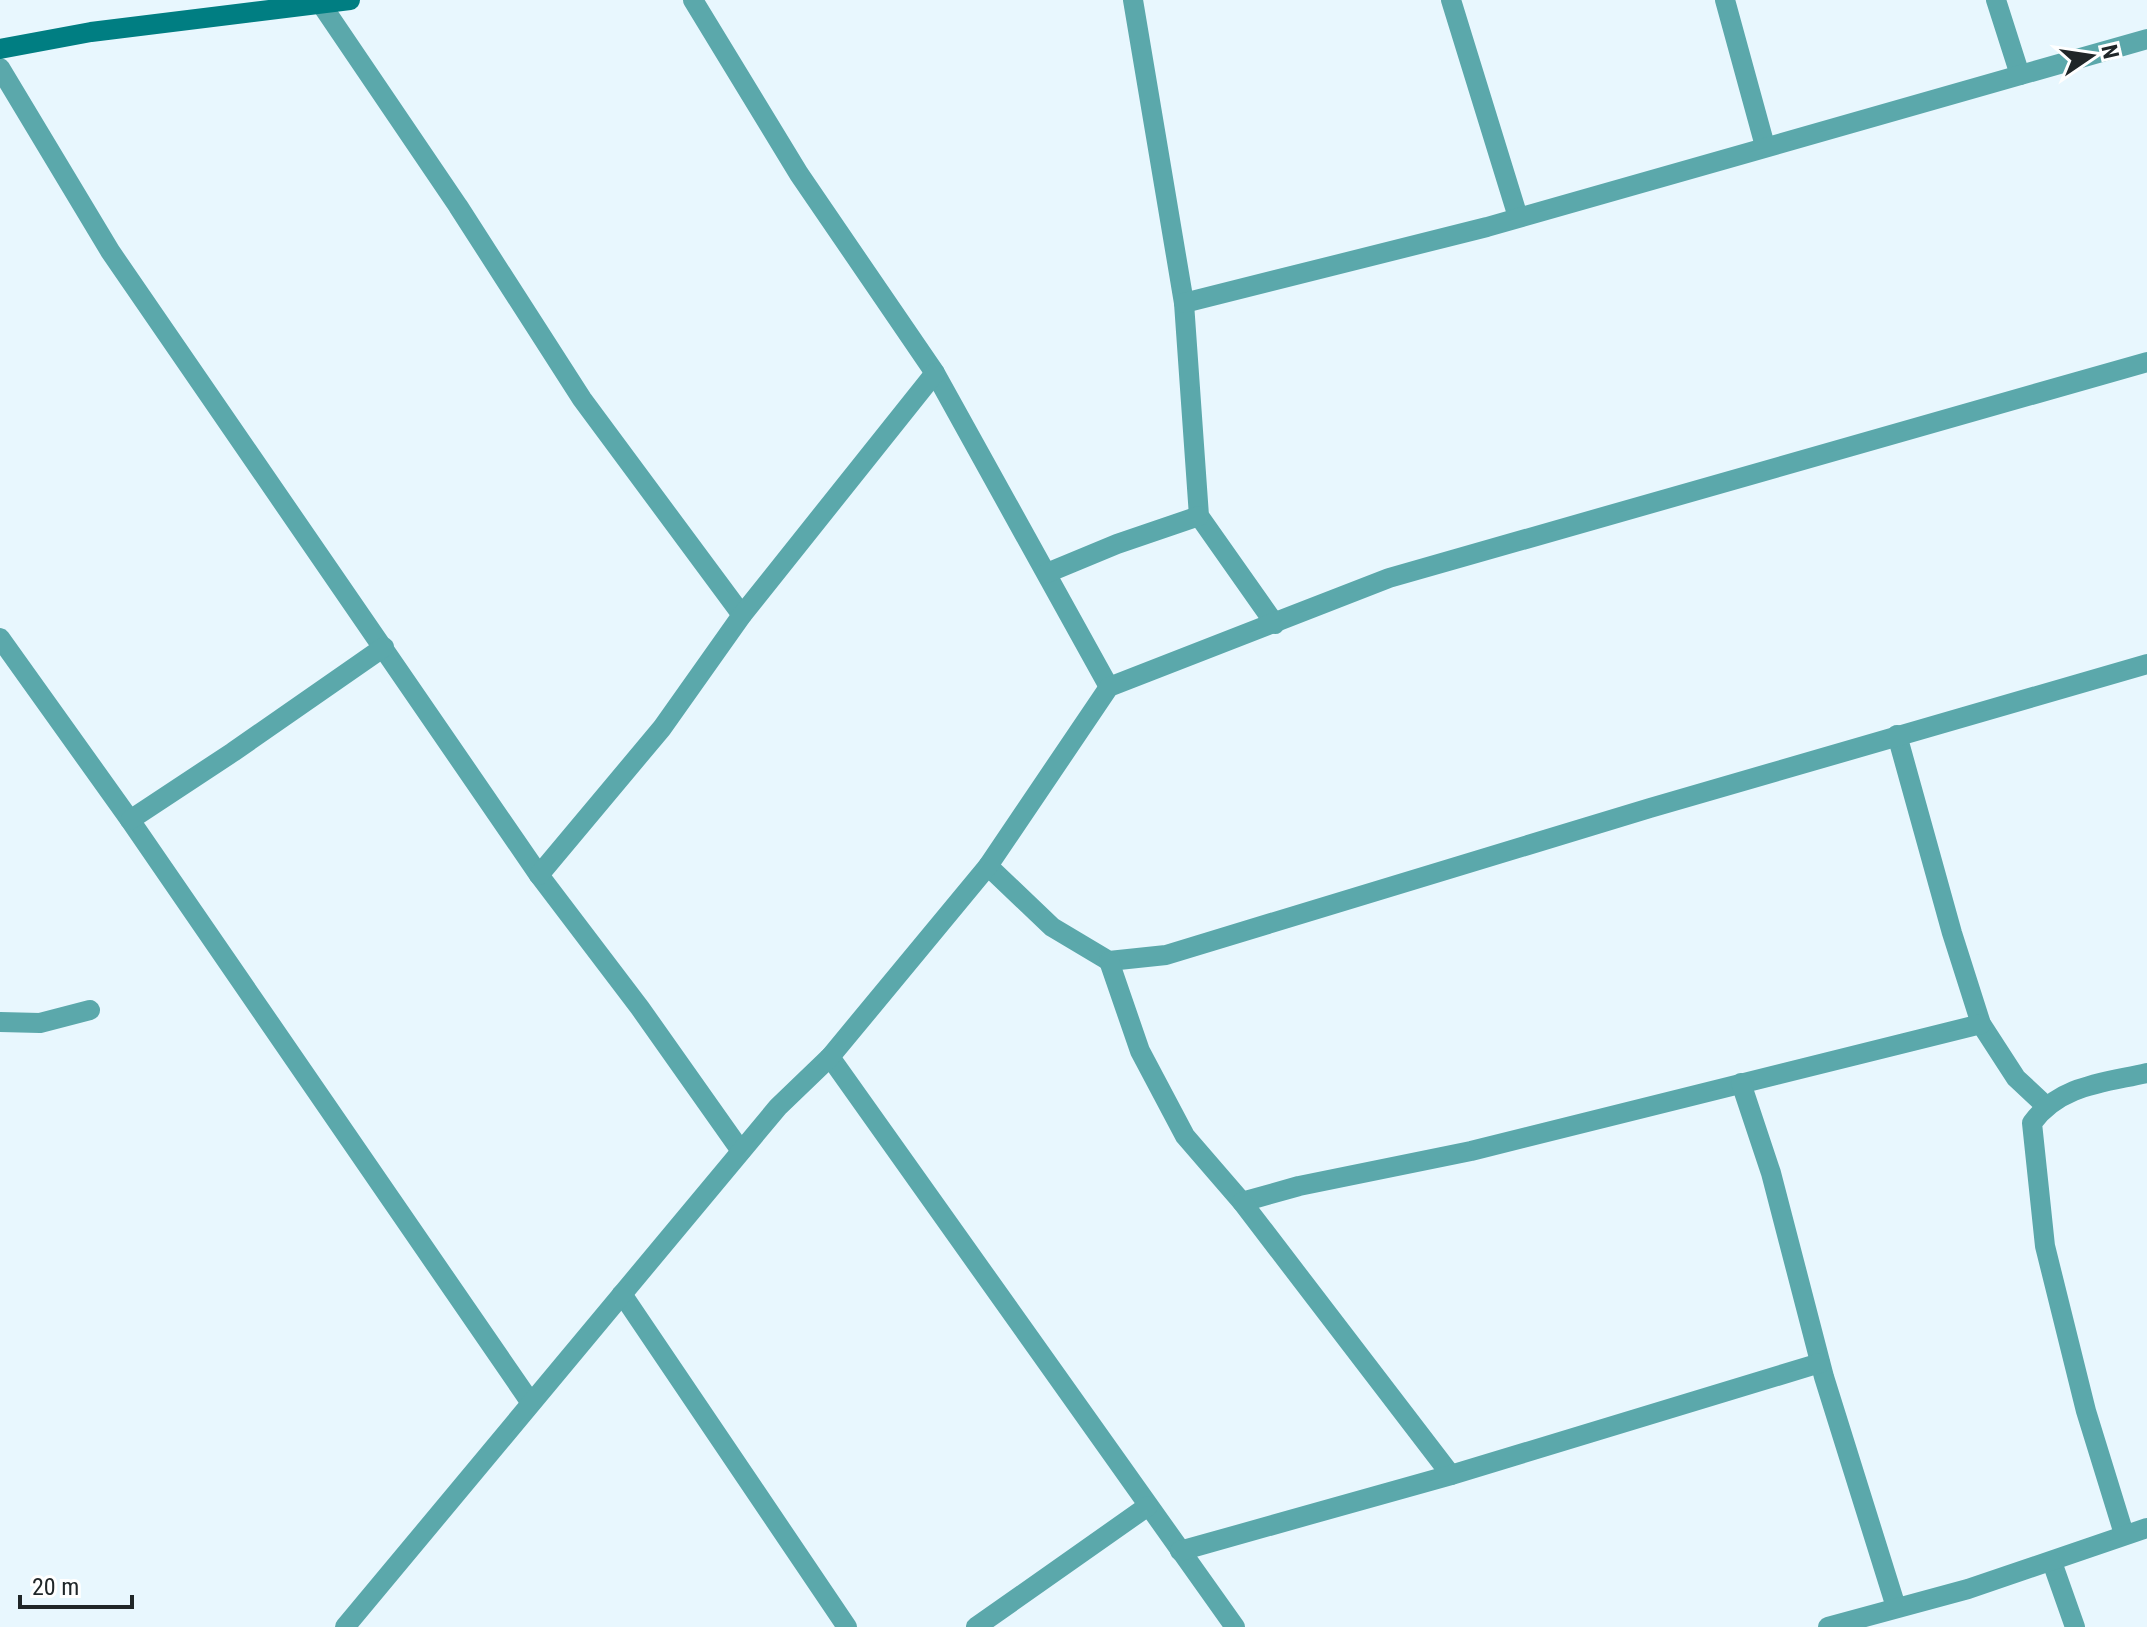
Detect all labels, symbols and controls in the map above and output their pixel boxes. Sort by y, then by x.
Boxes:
north arrow [2051,16,2131,96]
text: N [2096,42,2124,61]
scale bar [20,1559,132,1609]
text: 20 m [32,1573,79,1601]

